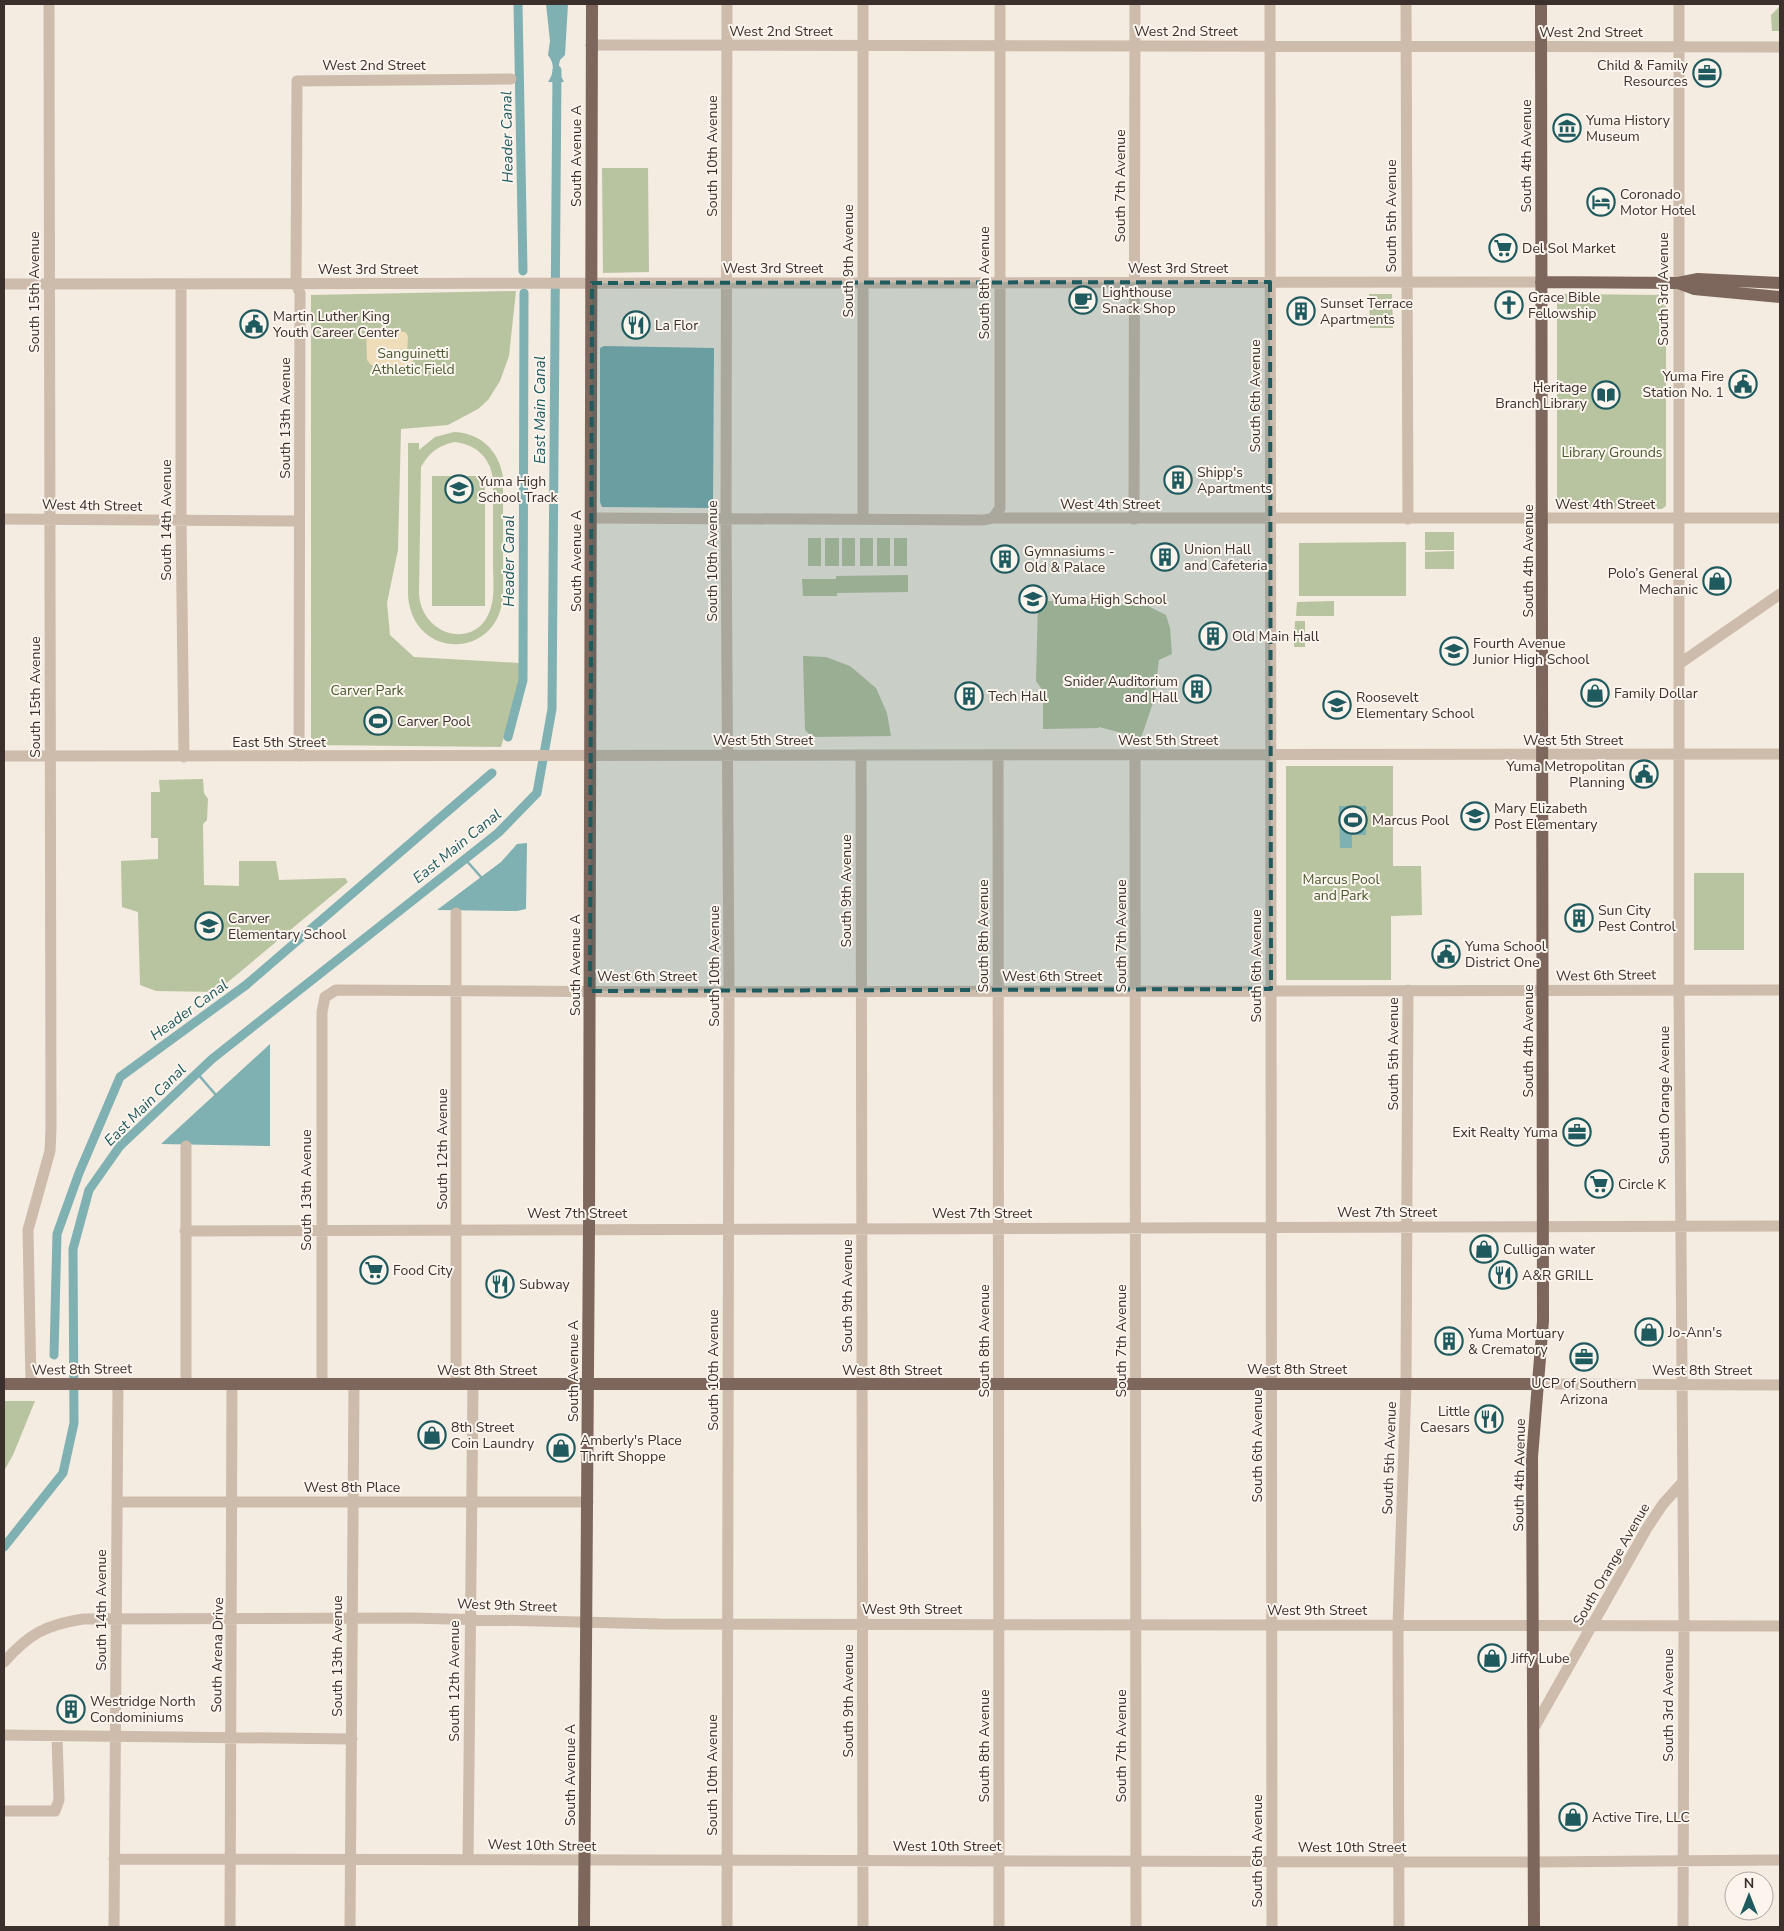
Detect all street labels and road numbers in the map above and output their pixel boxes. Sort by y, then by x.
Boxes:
street label: West 2nd Street [729,22,833,41]
street label: West 2nd Street [1134,22,1238,41]
street label: West 2nd Street [1539,23,1643,42]
street label: West 2nd Street [322,56,426,75]
street label: South 10th Avenue [703,95,722,217]
street label: South 4th Avenue [1517,99,1536,213]
street label: South Avenue A [567,105,586,207]
street label: South 7th Avenue [1111,129,1130,243]
street label: South 5th Avenue [1382,159,1401,273]
street label: South 9th Avenue [839,204,858,318]
street label: South 8th Avenue [975,226,994,340]
street label: South 15th Avenue [25,231,44,353]
street label: South 3rd Avenue [1654,232,1673,346]
street label: West 3rd Street [723,259,823,278]
street label: West 3rd Street [1128,259,1228,278]
street label: West 3rd Street [318,260,418,279]
street label: South 6th Avenue [1246,339,1265,453]
street label: South 13th Avenue [276,357,295,479]
street label: South 14th Avenue [157,459,176,581]
street label: West 4th Street [42,495,142,516]
street label: West 4th Street [1060,495,1160,514]
street label: West 4th Street [1555,495,1655,514]
street label: South 10th Avenue [703,500,722,622]
street label: South 4th Avenue [1519,504,1538,618]
street label: South Avenue A [567,510,586,612]
street label: South 15th Avenue [26,636,45,758]
street label: West 5th Street [713,731,813,750]
street label: West 5th Street [1118,731,1218,750]
street label: West 5th Street [1523,731,1623,750]
street label: East 5th Street [232,733,326,752]
street label: South 9th Avenue [837,834,856,948]
street label: South 8th Avenue [974,879,993,993]
street label: South 7th Avenue [1112,879,1131,993]
street label: South 10th Avenue [705,905,724,1027]
street label: South 6th Avenue [1247,909,1266,1023]
street label: South Avenue A [566,914,585,1016]
street label: West 6th Street [1556,965,1656,986]
street label: West 6th Street [597,967,697,986]
street label: West 6th Street [1002,967,1102,986]
street label: South 4th Avenue [1519,984,1538,1098]
street label: South 5th Avenue [1384,997,1403,1111]
street label: South Orange Avenue [1655,1026,1674,1164]
street label: South 12th Avenue [433,1088,452,1210]
street label: South 13th Avenue [297,1129,316,1251]
street label: West 7th Street [1337,1203,1437,1222]
street label: West 7th Street [527,1204,627,1223]
street label: West 7th Street [932,1204,1032,1223]
street label: South 9th Avenue [838,1239,857,1353]
street label: South 8th Avenue [975,1284,994,1398]
street label: South 7th Avenue [1112,1284,1131,1398]
street label: South 10th Avenue [704,1309,723,1431]
street label: South Avenue A [564,1320,583,1422]
street label: West 8th Street [32,1359,132,1380]
street label: West 8th Street [1247,1360,1347,1379]
street label: West 8th Street [437,1361,537,1380]
street label: West 8th Street [842,1361,942,1380]
street label: West 8th Street [1652,1361,1752,1380]
street label: South 6th Avenue [1248,1389,1267,1503]
street label: South 5th Avenue [1378,1401,1401,1515]
street label: South 4th Avenue [1509,1418,1530,1532]
street label: West 8th Place [304,1478,400,1497]
street label: South Orange Avenue [1569,1499,1654,1629]
street label: South 14th Avenue [92,1549,111,1671]
street label: West 9th Street [457,1594,558,1617]
street label: South 13th Avenue [328,1595,347,1717]
street label: South Arena Drive [207,1597,228,1713]
street label: West 9th Street [862,1600,962,1619]
street label: West 9th Street [1267,1601,1367,1620]
street label: South 12th Avenue [445,1620,464,1742]
street label: South 9th Avenue [839,1644,858,1758]
street label: South 3rd Avenue [1659,1648,1678,1762]
street label: South 8th Avenue [975,1689,994,1803]
street label: South 7th Avenue [1112,1689,1131,1803]
street label: South 10th Avenue [703,1714,722,1836]
street label: South Avenue A [561,1724,580,1826]
street label: South 6th Avenue [1248,1794,1267,1908]
street label: West 10th Street [488,1835,597,1856]
street label: West 10th Street [893,1837,1001,1856]
street label: West 10th Street [1298,1838,1406,1857]

